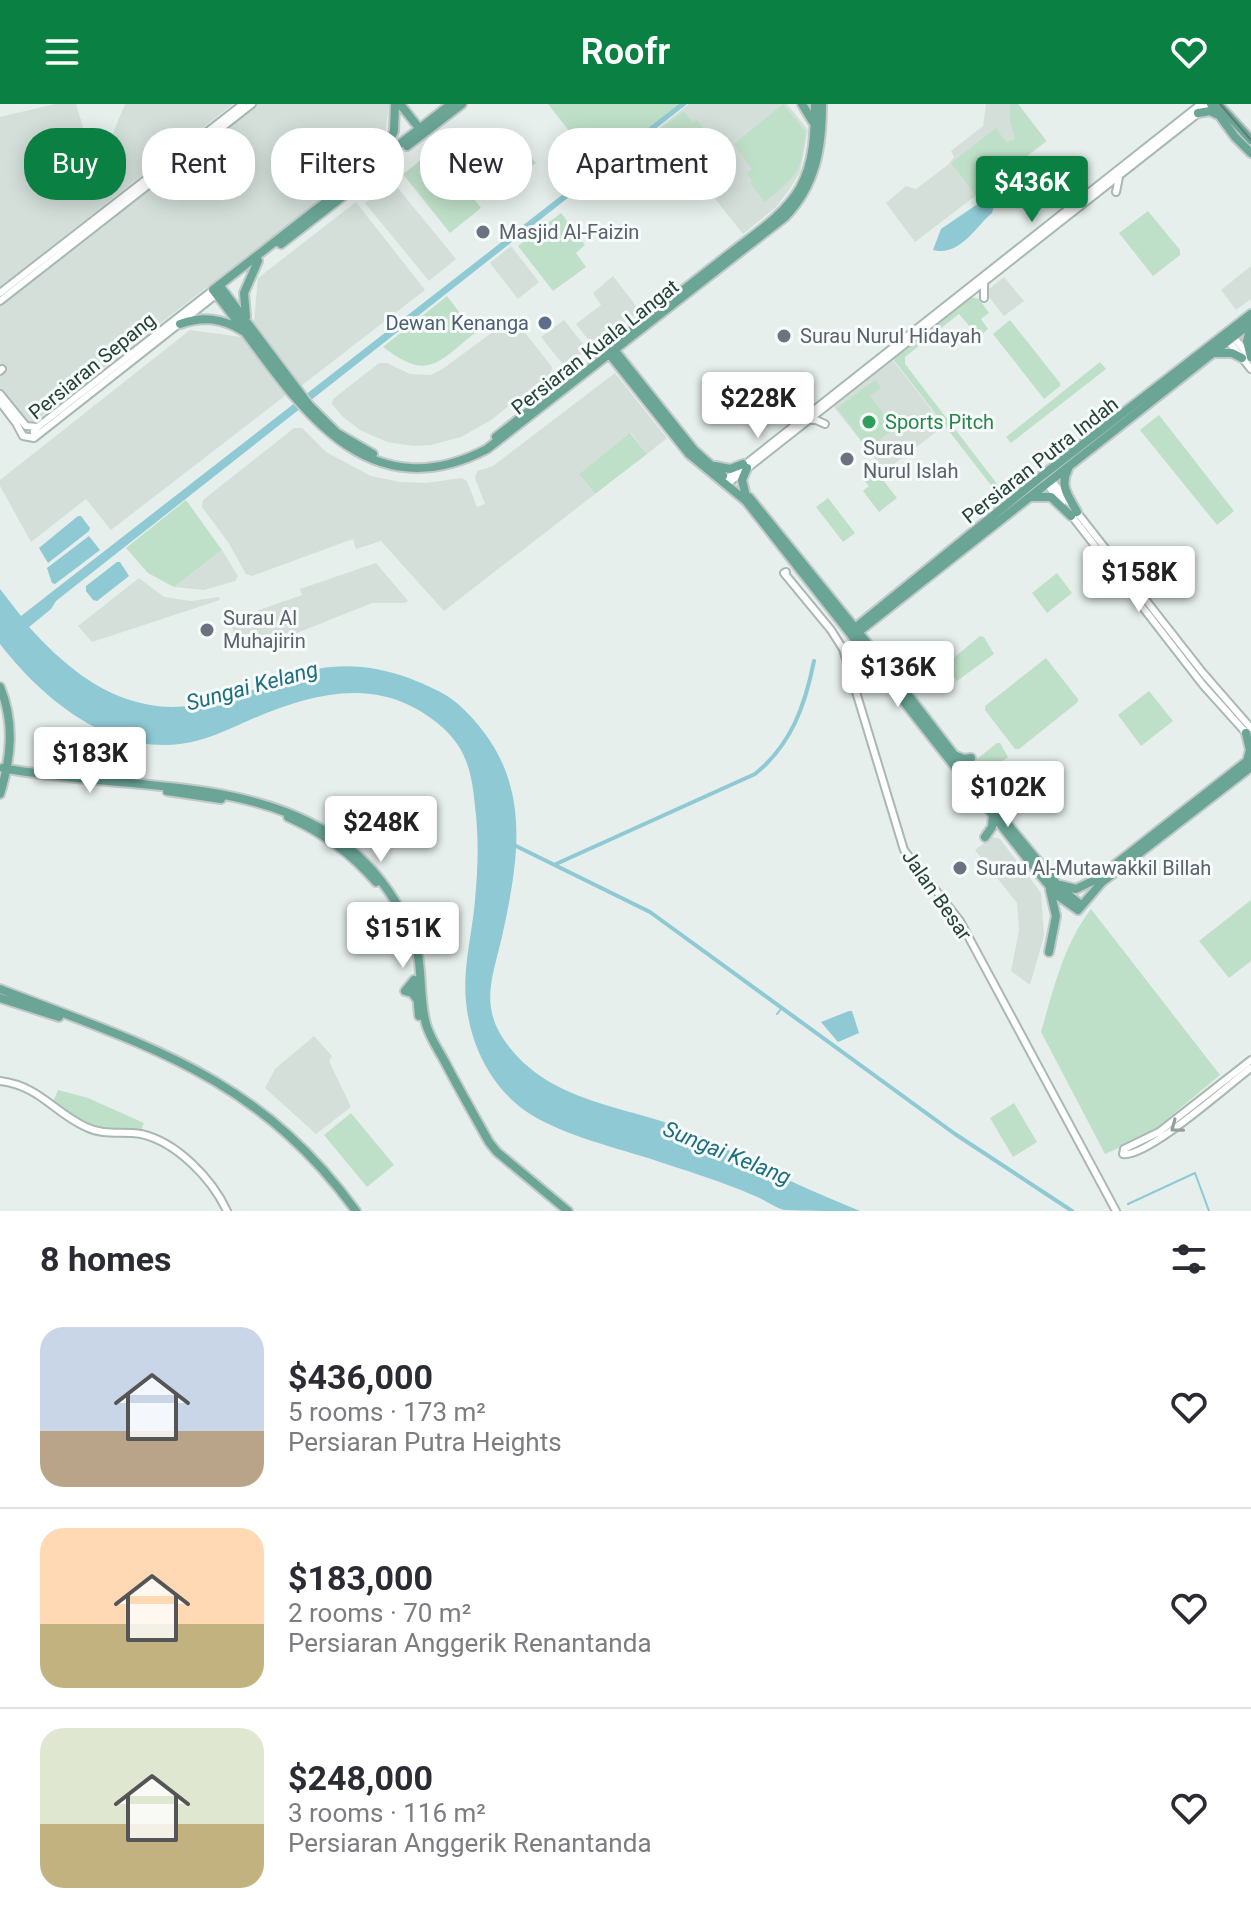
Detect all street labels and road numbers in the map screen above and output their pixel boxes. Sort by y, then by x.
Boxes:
street label: Persiaran Kuala Langat [507,274,683,420]
street label: Persiaran Sepang [24,308,160,424]
street label: Persiaran Putra Indah [957,392,1123,528]
street label: Jalan Besar [897,845,977,945]

